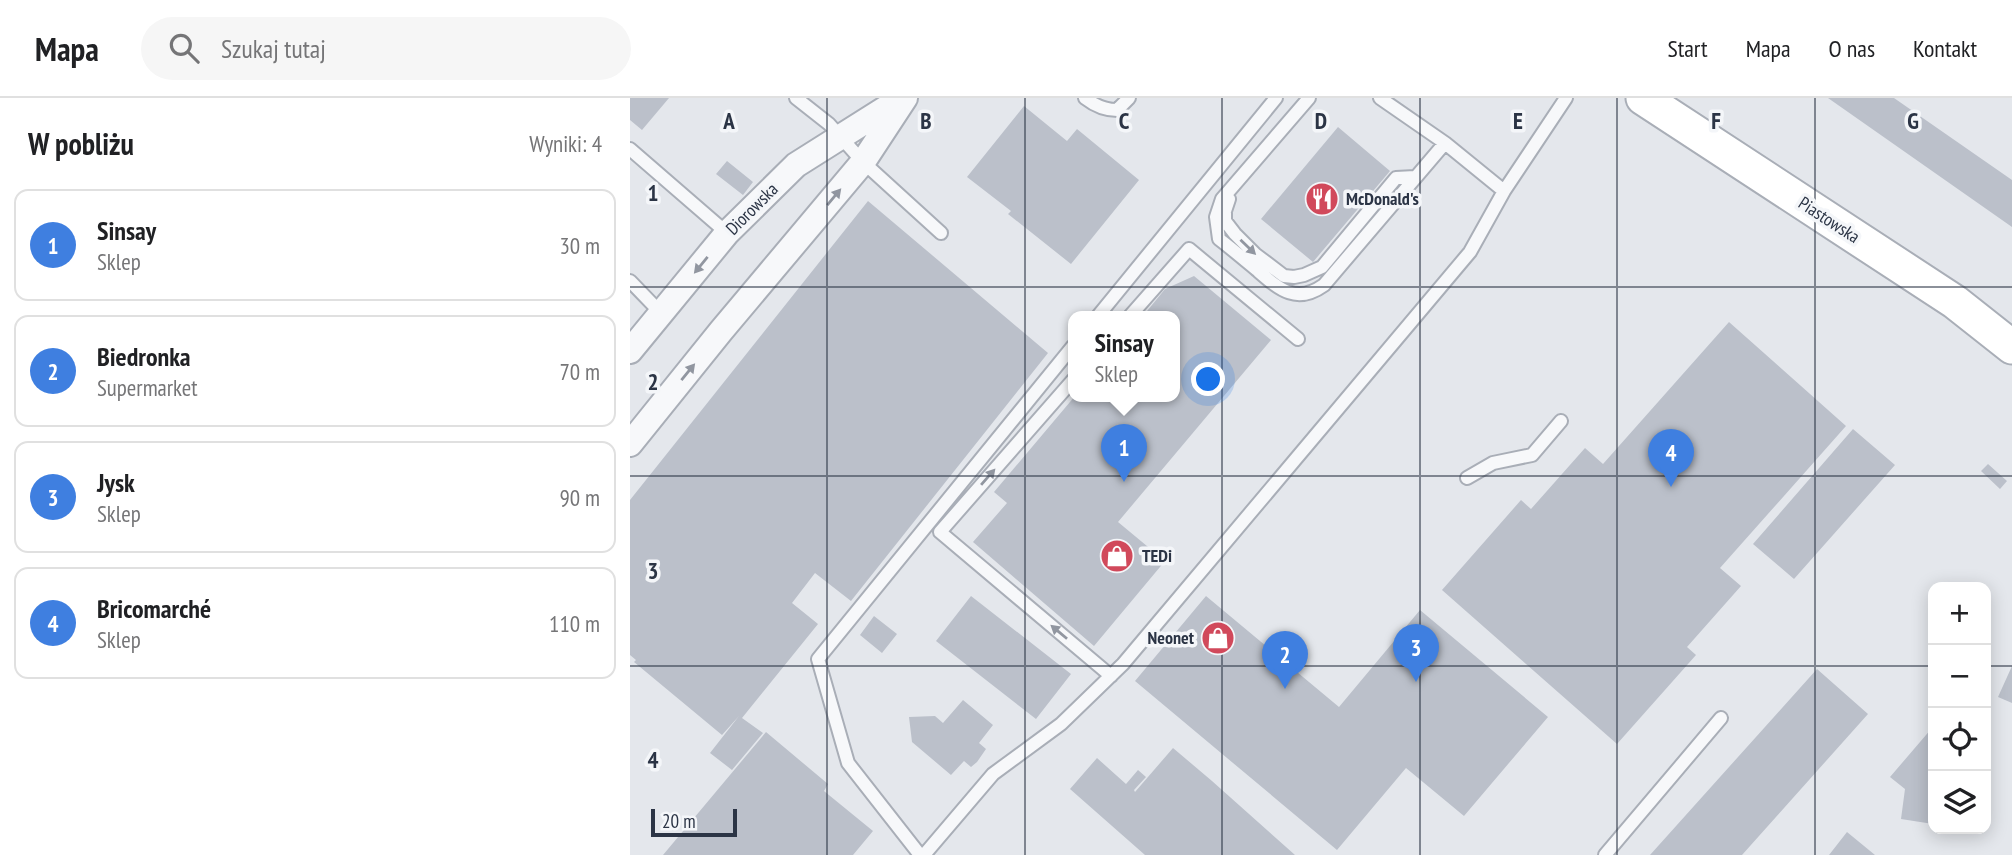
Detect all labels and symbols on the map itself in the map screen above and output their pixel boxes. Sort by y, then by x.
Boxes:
text: A [722,106,735,135]
text: B [920,106,932,135]
text: C [1119,106,1130,135]
text: D [1315,106,1327,135]
text: E [1513,106,1523,135]
text: F [1711,106,1721,135]
text: G [1907,106,1919,135]
text: 1 [648,178,659,207]
street label: Diorowska [721,178,783,240]
restaurant icon: McDonald's [1303,180,1341,218]
place label: McDonald's [1346,187,1419,210]
one-way arrow [826,188,842,206]
street label: Piastowska [1794,191,1864,248]
one-way arrow [1239,238,1256,254]
one-way arrow [693,255,708,273]
your location [1191,362,1225,396]
one-way arrow [681,363,696,381]
text: 2 [648,367,659,396]
pin: 1 [1101,424,1147,482]
pin: 4 [1648,429,1694,487]
one-way arrow [980,469,995,486]
shop icon: TEDi [1098,537,1136,575]
place label: TEDi [1142,544,1172,567]
text: 3 [648,556,659,585]
shop icon: Neonet [1199,619,1237,657]
one-way arrow [1050,624,1068,640]
pin: 3 [1393,624,1439,682]
place label: Neonet [1148,626,1195,649]
pin: 2 [1262,631,1308,689]
text: 4 [648,745,659,774]
scale bar [651,806,737,838]

